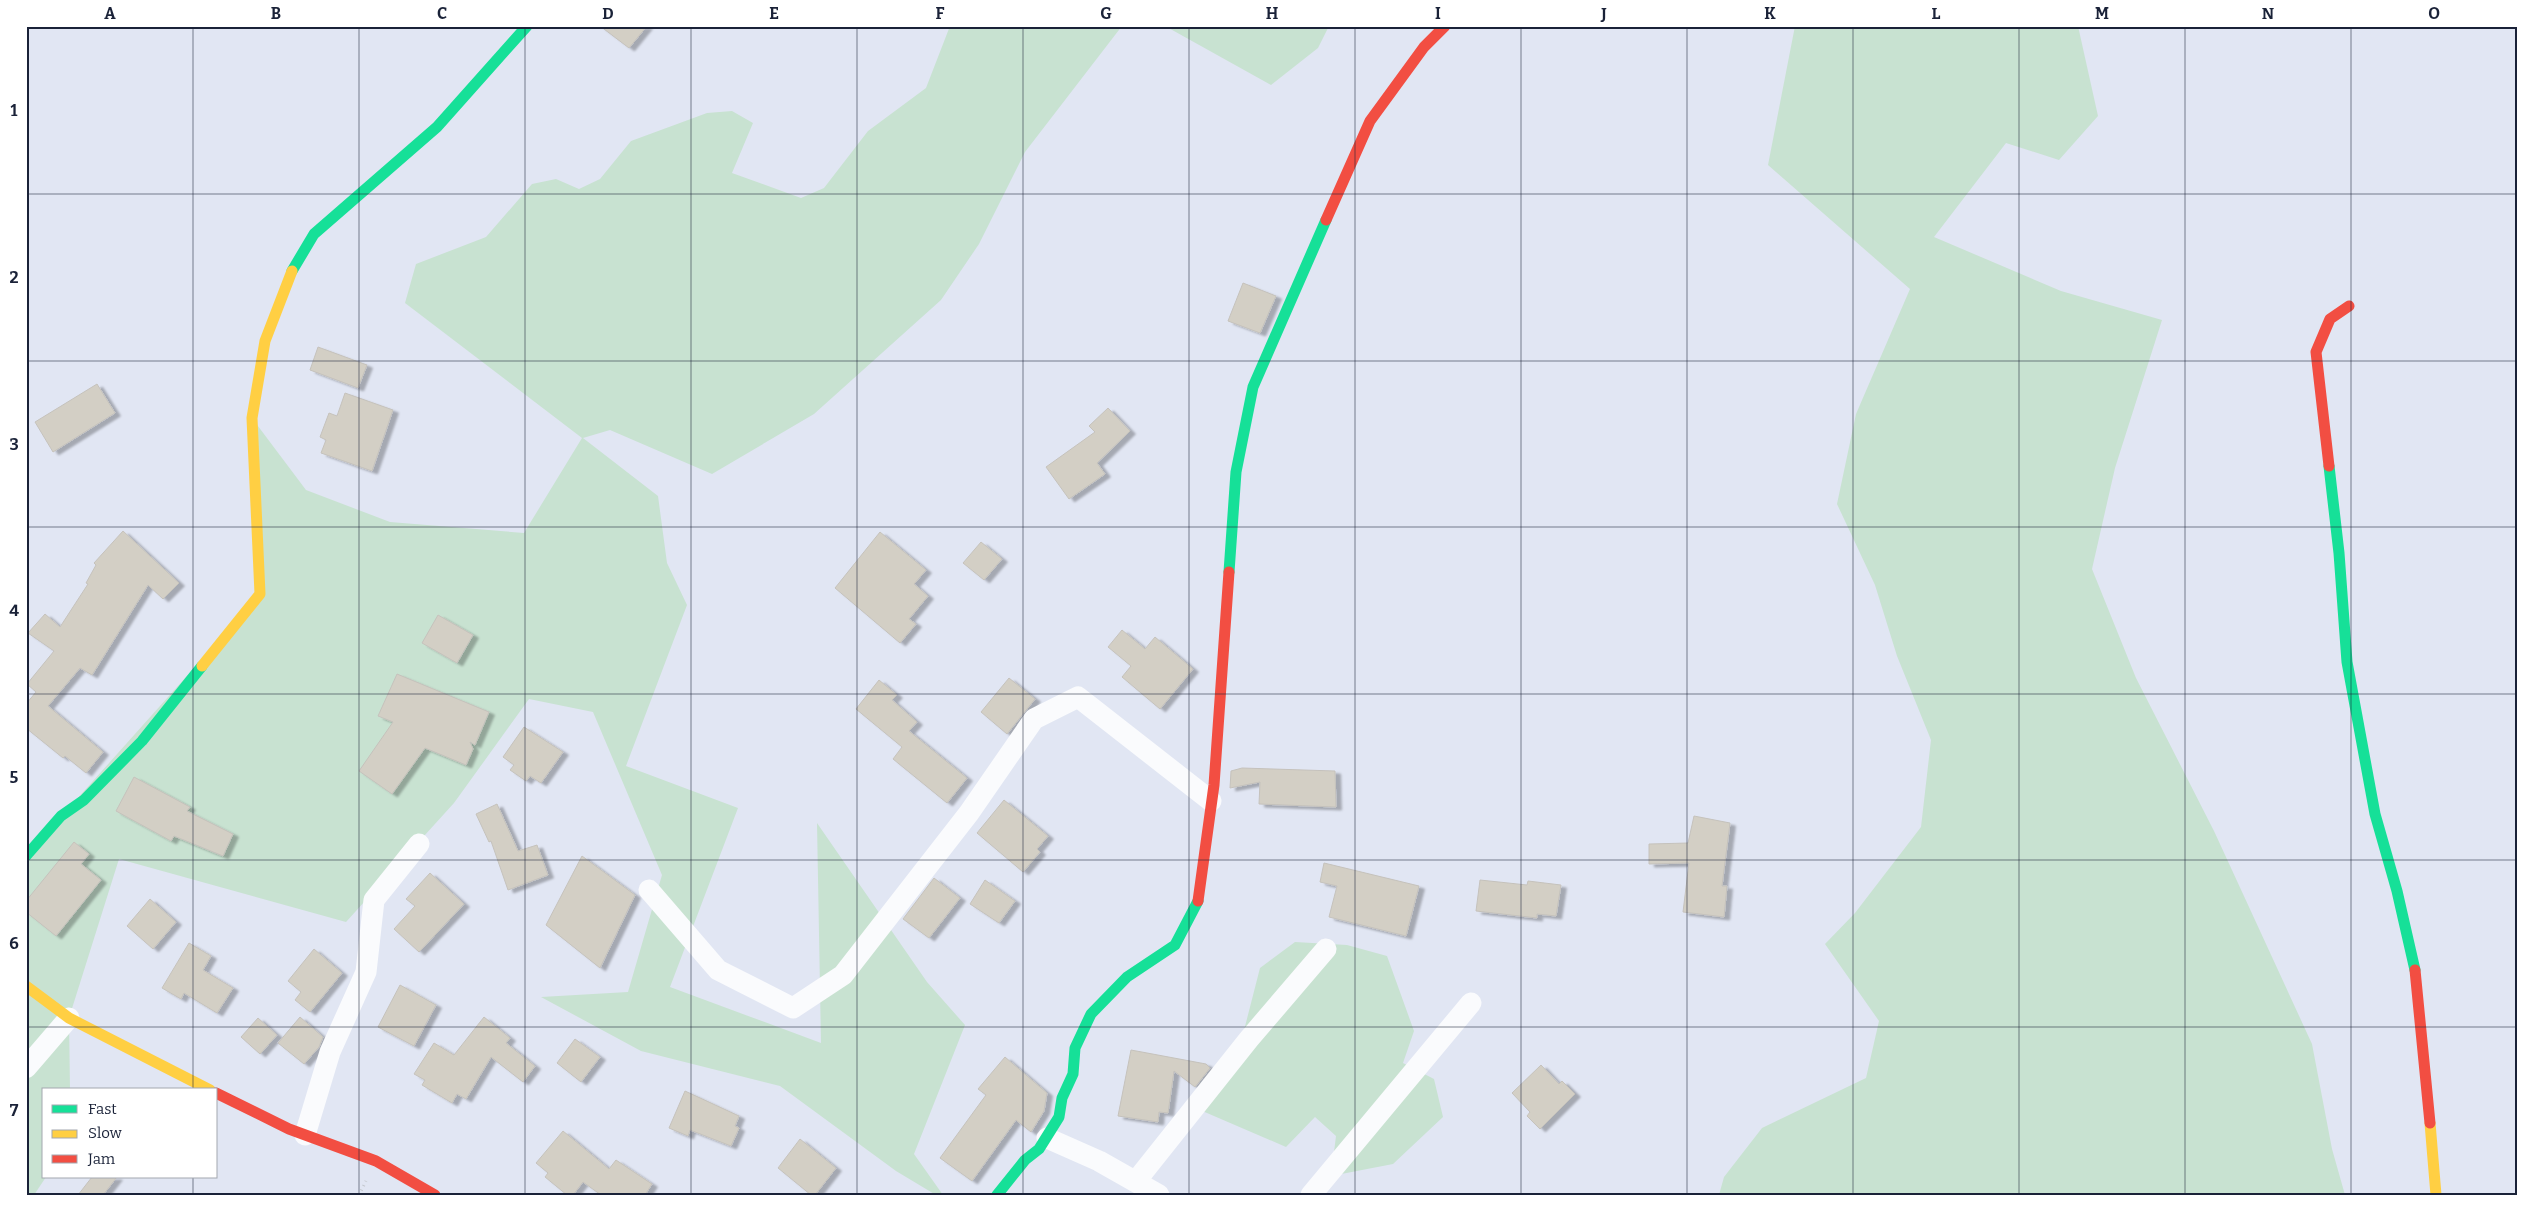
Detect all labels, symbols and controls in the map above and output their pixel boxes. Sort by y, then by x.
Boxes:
text: A [104,4,116,23]
text: B [271,4,281,23]
text: C [437,4,447,23]
text: D [602,4,614,23]
text: E [769,4,779,23]
text: F [936,4,945,23]
text: G [1100,4,1112,23]
text: H [1266,4,1279,23]
text: I [1435,4,1441,23]
text: J [1600,4,1607,23]
text: K [1764,4,1776,23]
text: L [1932,4,1941,23]
text: M [2095,4,2109,23]
text: N [2262,4,2274,23]
text: O [2428,4,2440,23]
text: 1 [11,101,18,120]
text: 2 [9,268,19,287]
text: 3 [9,435,19,454]
text: 4 [9,601,19,620]
text: 5 [10,768,19,787]
text: 6 [9,934,19,953]
legend [42,1088,218,1178]
text: Fast [88,1100,117,1118]
text: 7 [10,1101,19,1120]
text: Slow [88,1124,123,1142]
text: Jam [87,1150,116,1168]

